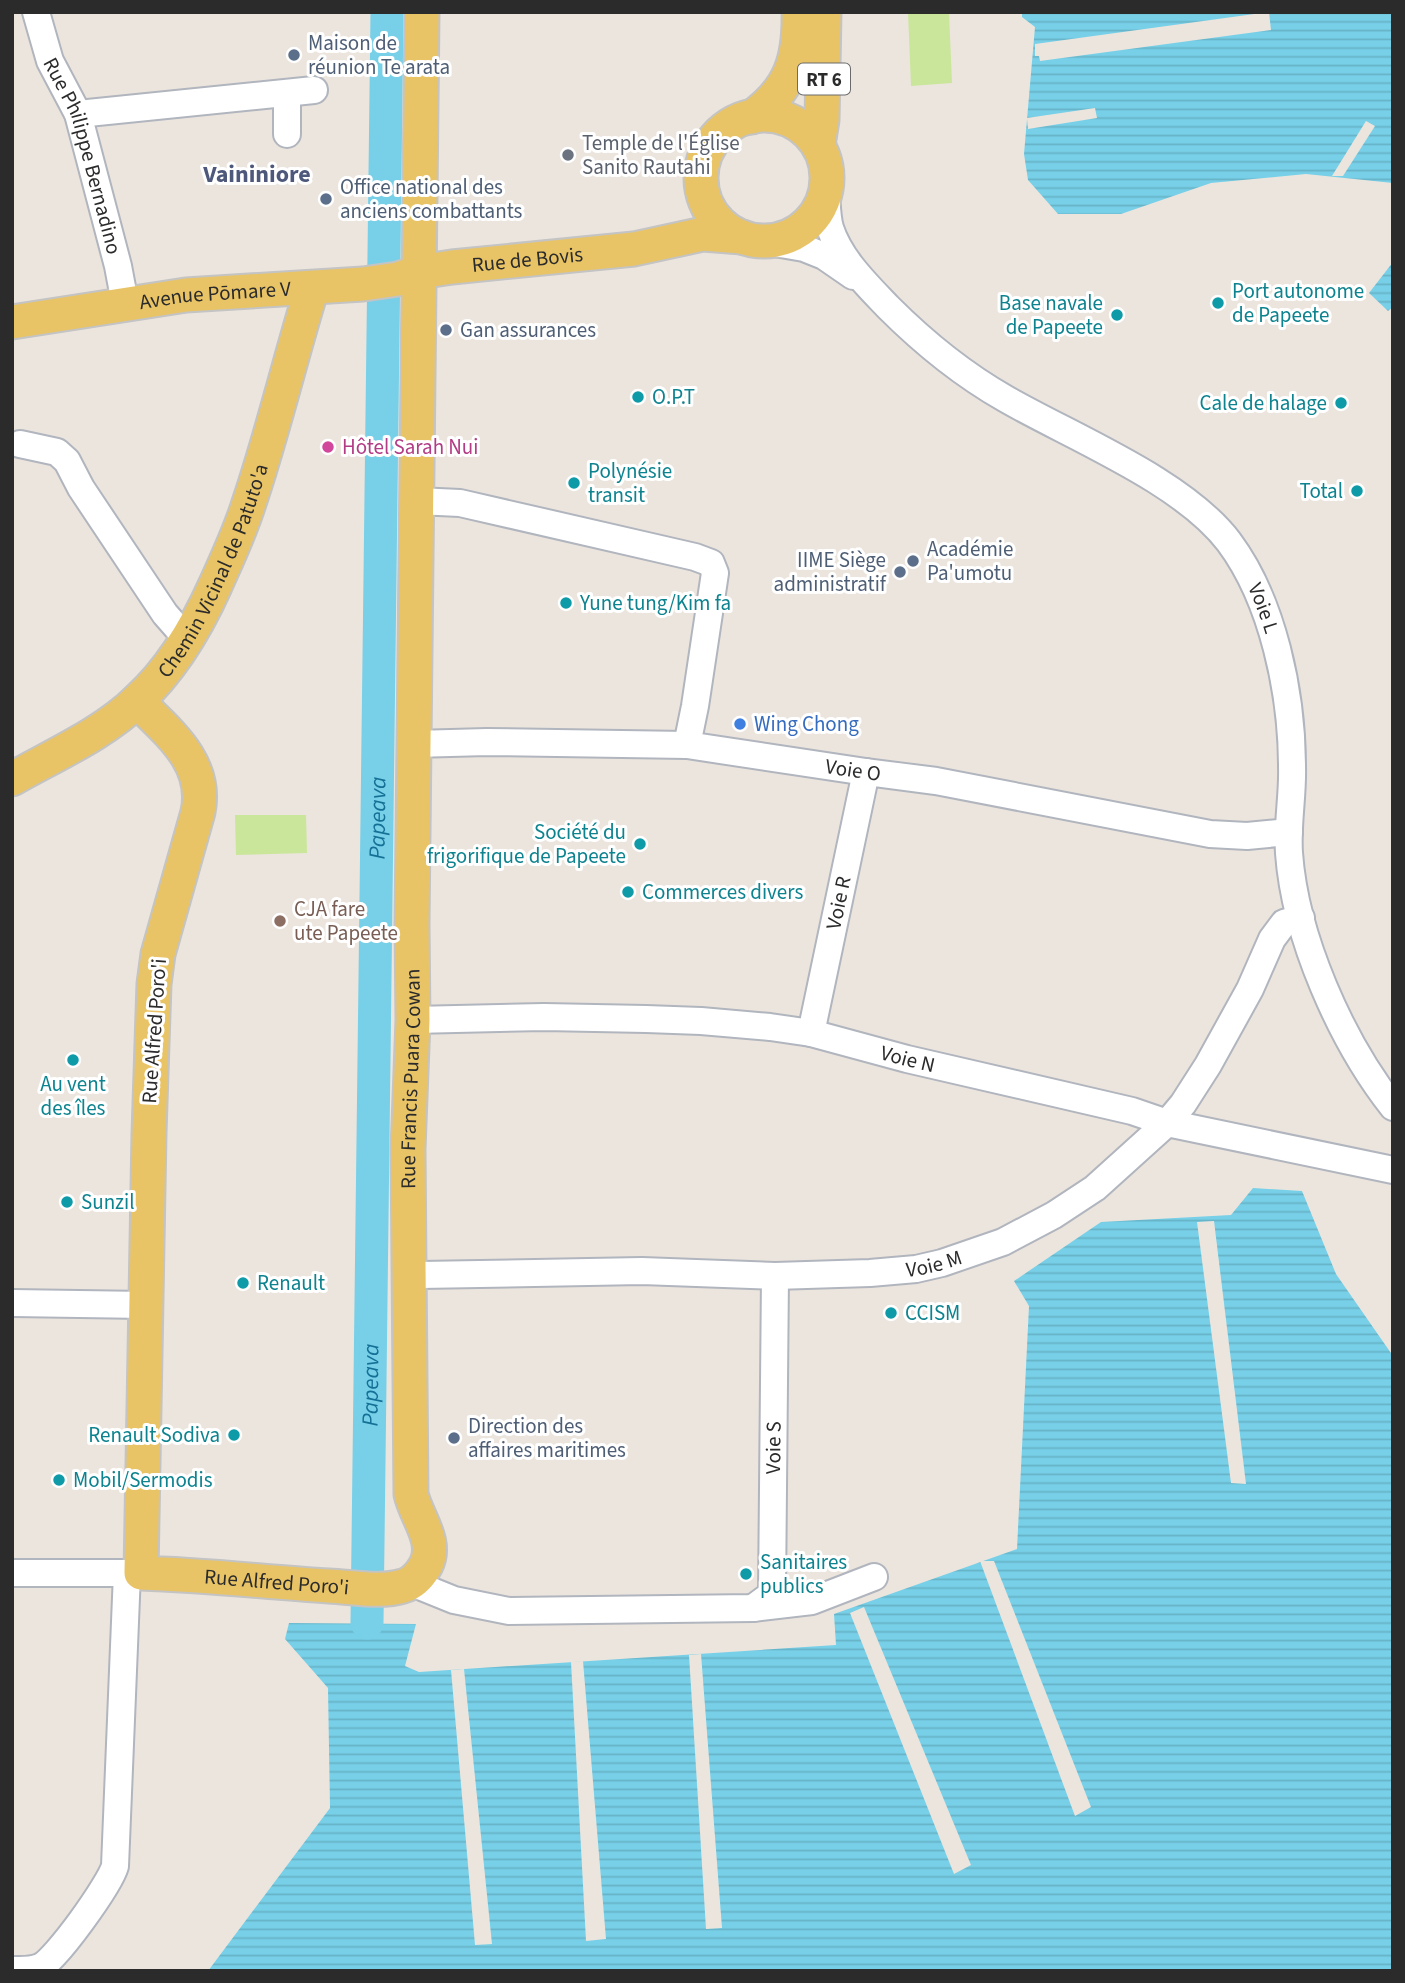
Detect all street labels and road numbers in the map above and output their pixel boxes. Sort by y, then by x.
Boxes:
street label: Rue Philippe Bernadino [36,52,129,258]
road number: RT 6 [798,64,850,94]
street label: Rue de Bovis [470,239,585,280]
street label: Avenue Pōmare V [137,274,292,317]
street label: Chemin Vicinal de Patuto'a [150,460,276,684]
street label: Voie L [1240,578,1287,637]
street label: Voie O [823,751,883,789]
street label: Voie R [818,873,859,932]
street label: Rue Alfred Poro'i [134,958,174,1104]
street label: Rue Francis Puara Cowan [393,968,428,1189]
street label: Voie N [877,1037,938,1080]
street label: Voie M [905,1242,966,1285]
street label: Voie S [758,1421,789,1474]
street label: Rue Alfred Poro'i [203,1561,350,1603]

